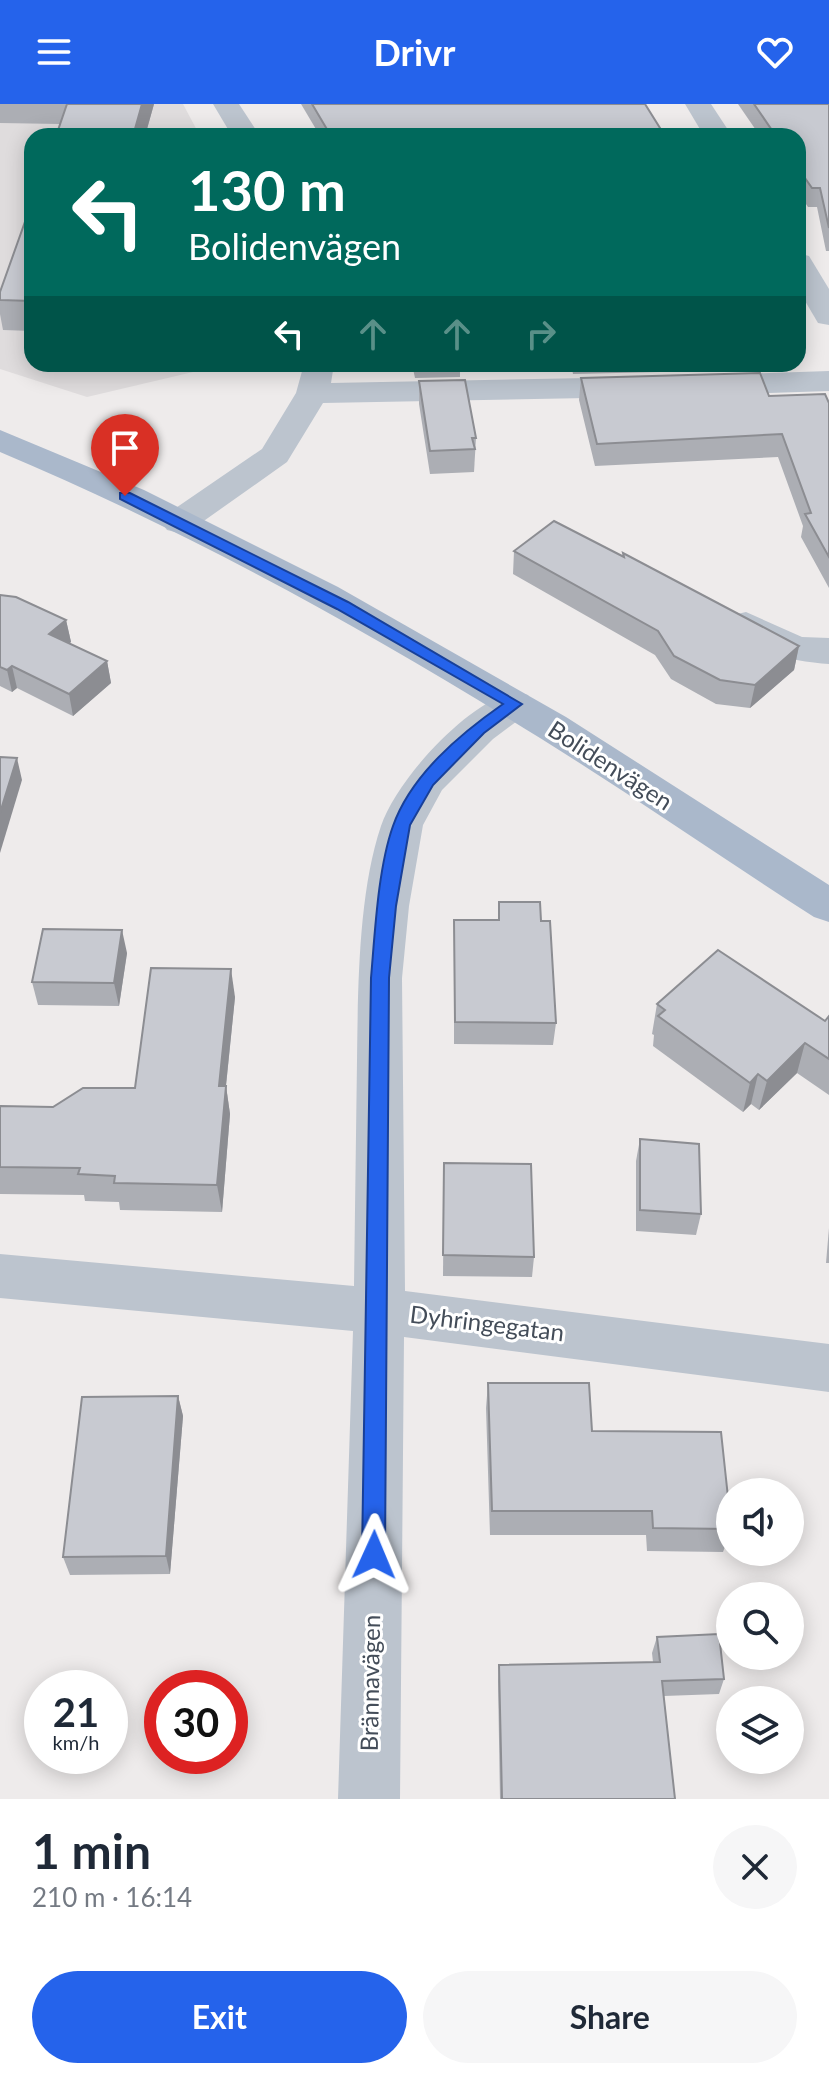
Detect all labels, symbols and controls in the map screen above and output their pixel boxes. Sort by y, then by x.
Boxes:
icon: menu [32,30,76,74]
text: Drivr [373,30,456,74]
icon: heart [753,30,797,74]
text: 130 m [188,156,346,223]
icon: left [56,160,160,264]
text: Bolidenvägen [188,224,401,268]
icon: left [267,312,311,356]
icon: ahead [351,312,395,356]
icon: ahead [435,312,479,356]
icon: right [519,312,563,356]
pin [91,414,159,496]
icon: arrive [103,426,147,470]
street label: Bolidenvägen [543,714,678,816]
street label: Dyhringegatan [409,1299,566,1346]
map controls [716,1478,804,1774]
button: sound [716,1478,804,1566]
position arrow [332,1513,416,1597]
button: search [716,1582,804,1670]
street label: Brännavägen [354,1614,385,1752]
speed limit sign: 30 [144,1670,248,1774]
button: layers [716,1686,804,1774]
text: 21 [53,1688,99,1736]
text: km/h [53,1730,99,1754]
text: 1 min [32,1822,151,1879]
button: close [713,1825,797,1909]
text: 210 m · 16:14 [32,1881,192,1913]
button: Exit [32,1971,407,2063]
button: Share [423,1971,797,2063]

